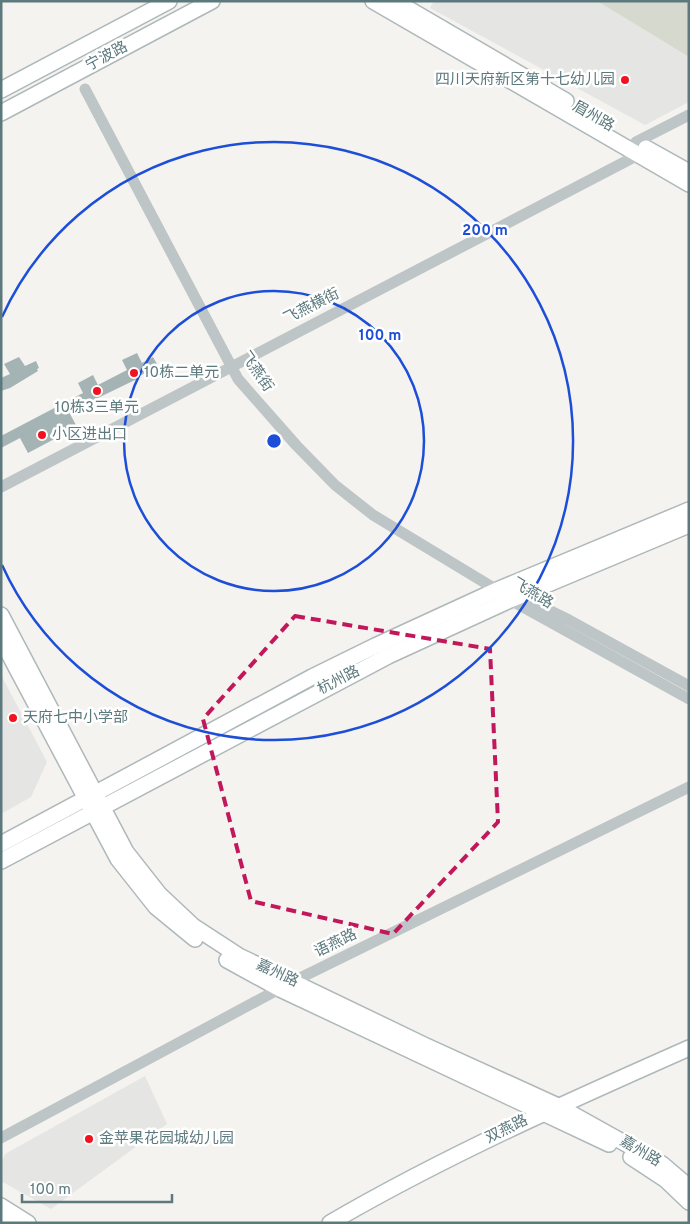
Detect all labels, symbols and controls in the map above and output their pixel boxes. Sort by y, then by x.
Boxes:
street label: 宁波路 [83,38,131,76]
place label: 四川天府新区第十七幼儿园 [435,71,615,90]
marker: 四川天府新区第十七幼儿园 [619,74,631,86]
street label: 眉州路 [569,97,618,136]
text: 200 m [462,222,508,241]
street label: 飞燕横街 [281,285,343,329]
text: 100 m [359,327,401,346]
street label: 飞燕街 [235,348,277,396]
place label: 10栋二单元 [144,363,219,383]
marker: 10栋二单元 [128,367,140,379]
marker: 10栋3三单元 [91,385,103,397]
place label: 10栋3三单元 [55,398,139,418]
place label: 小区进出口 [52,426,127,445]
marker: 小区进出口 [36,429,48,441]
centre of rings [265,432,283,450]
street label: 飞燕路 [508,574,556,614]
street label: 杭州路 [314,661,363,700]
place label: 天府七中小学部 [23,709,128,728]
marker: 天府七中小学部 [7,712,19,724]
street label: 语燕路 [312,926,360,962]
street label: 嘉州路 [253,955,302,992]
street label: 双燕路 [483,1112,531,1148]
place label: 金苹果花园城幼儿园 [99,1130,234,1149]
street label: 嘉州路 [616,1131,665,1172]
marker: 金苹果花园城幼儿园 [83,1133,95,1145]
scale bar [22,1172,172,1204]
text: 100 m [30,1181,71,1200]

